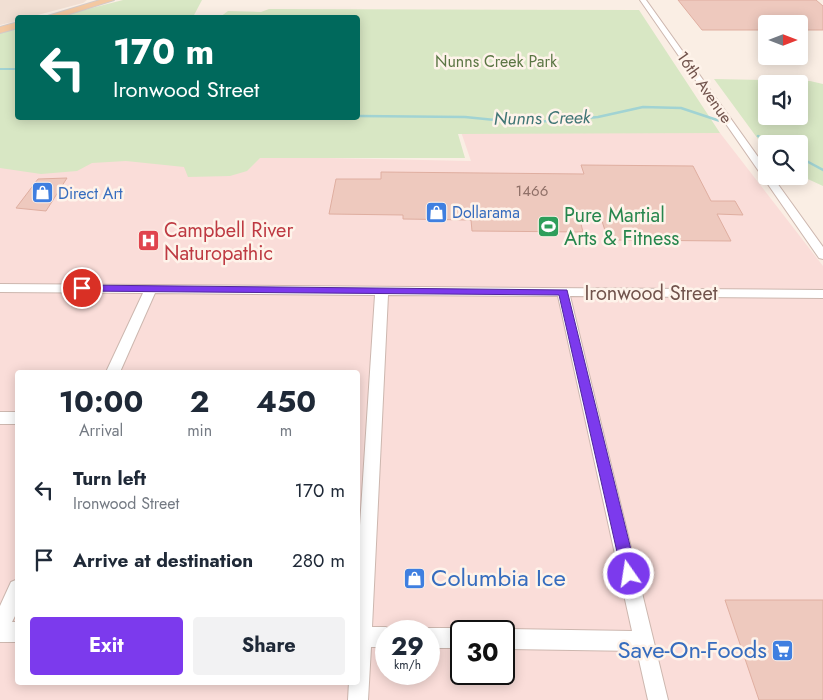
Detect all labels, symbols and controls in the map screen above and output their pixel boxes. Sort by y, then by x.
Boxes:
north arrow [758,15,808,65]
map controls [758,15,808,185]
text: 170 m [113,27,214,77]
icon: left [30,35,95,100]
street label: 16th Avenue [671,47,738,128]
park label: Nunns Creek Park [435,50,558,73]
text: Ironwood Street [113,73,259,105]
button: sound [758,75,808,125]
water label: Nunns Creek [493,104,592,132]
button: search [758,135,808,185]
house number: 1466 [516,180,548,202]
shop icon: Direct Art [30,181,54,205]
place label: Direct Art [58,182,123,205]
shop icon: Dollarama [424,200,448,224]
place label: Dollarama [452,201,520,224]
place label: Pure Martial Arts & Fitness [564,201,679,253]
sports icon: Pure Martial Arts & Fitness [536,214,560,238]
place label: Campbell River Naturopathic [164,216,293,268]
hospital icon: Campbell River Naturopathic [136,229,160,253]
pin [61,267,103,309]
icon: arrive [68,274,96,302]
street label: Ironwood Street [584,279,718,308]
text: 10:00 [59,380,143,423]
text: 2 [190,380,210,423]
text: 450 [256,380,316,423]
text: Arrival [79,419,123,442]
text: min [187,419,212,442]
text: m [280,419,292,442]
text: Turn left [73,465,146,492]
icon: left [30,476,58,504]
text: 170 m [295,477,345,504]
text: Ironwood Street [73,492,179,515]
icon: arrive [30,546,58,574]
text: Arrive at destination [73,547,253,574]
text: 280 m [292,547,345,574]
position arrow [602,547,654,599]
place label: Columbia Ice [431,560,566,595]
shop icon: Columbia Ice [403,566,427,590]
button: Exit [30,617,183,675]
button: Share [193,617,345,675]
speed limit sign: 30 [450,620,515,685]
text: 29 [391,628,424,664]
place label: Save-On-Foods [617,632,767,667]
supermarket icon: Save-On-Foods [771,638,795,662]
text: km/h [394,656,421,674]

